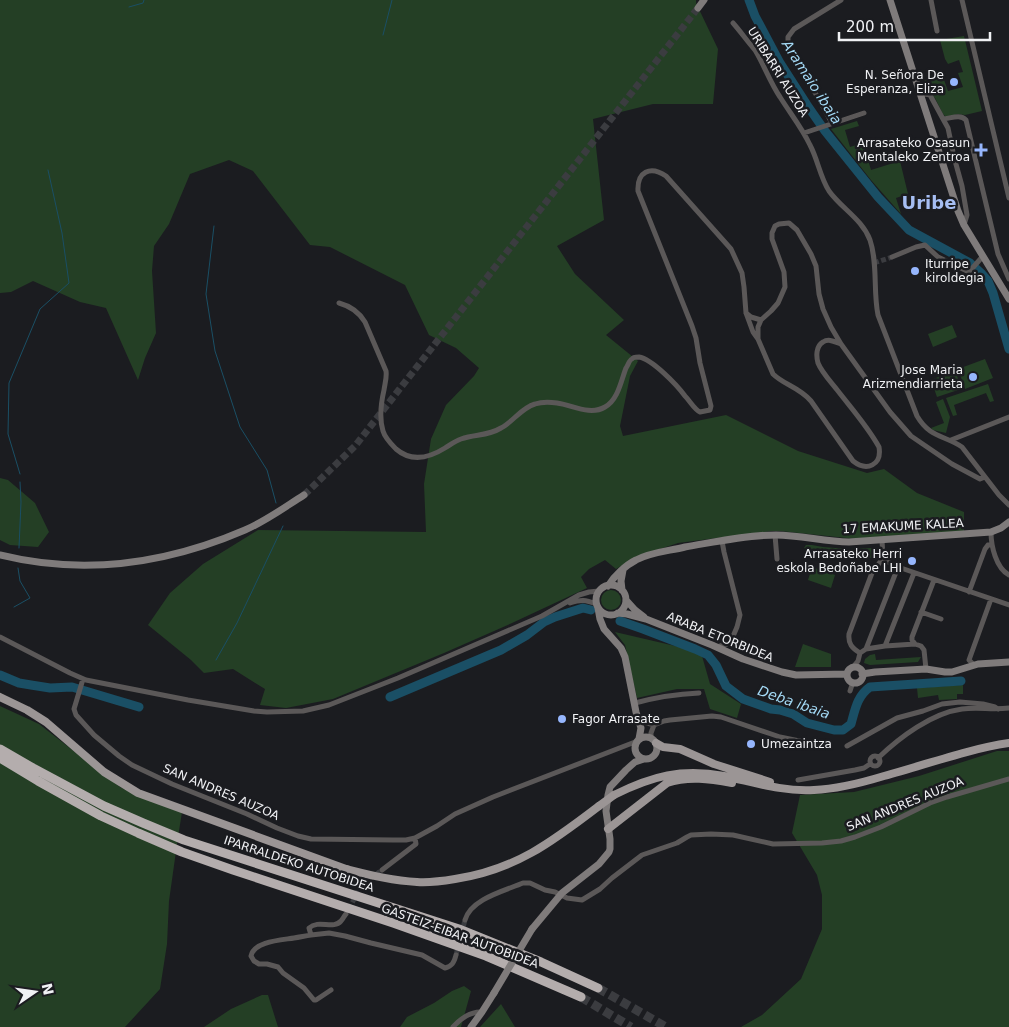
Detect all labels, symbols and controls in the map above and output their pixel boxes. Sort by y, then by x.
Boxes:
scale bar [839,10,990,42]
text: 200 m [846,18,894,36]
street label: URIBARRI AUZOA [745,24,812,120]
water label: Aramaio ibaia [778,36,845,127]
place label: N. Señora De Esperanza, Eliza [846,68,944,96]
marker: N. Señora De Esperanza, Eliza [948,76,960,88]
place label: Arrasateko Osasun Mentaleko Zentroa [857,136,970,164]
marker: Arrasateko Osasun Mentaleko Zentroa [974,143,988,157]
district label: Uribe [902,192,956,213]
place label: Iturripe kiroldegia [925,257,984,285]
marker: Iturripe kiroldegia [909,265,921,277]
place label: Jose Maria Arizmendiarrieta [863,363,963,391]
marker: Jose Maria Arizmendiarrieta [967,371,979,383]
street label: 17 EMAKUME KALEA [842,516,965,536]
place label: Arrasateko Herri eskola Bedoñabe LHI [776,547,902,575]
marker: Arrasateko Herri eskola Bedoñabe LHI [906,555,918,567]
street label: ARABA ETORBIDEA [665,609,776,665]
water label: Deba ibaia [756,682,832,722]
place label: Fagor Arrasate [572,712,660,726]
marker: Fagor Arrasate [556,713,568,725]
place label: Umezaintza [761,737,832,751]
marker: Umezaintza [745,738,757,750]
street label: SAN ANDRES AUZOA [161,761,282,823]
street label: SAN ANDRES AUZOA [844,774,966,834]
street label: IPARRALDEKO AUTOBIDEA [222,833,377,895]
street label: GASTEIZ-EIBAR AUTOBIDEA [380,901,541,971]
north arrow [10,967,60,1017]
text: N [39,982,57,997]

